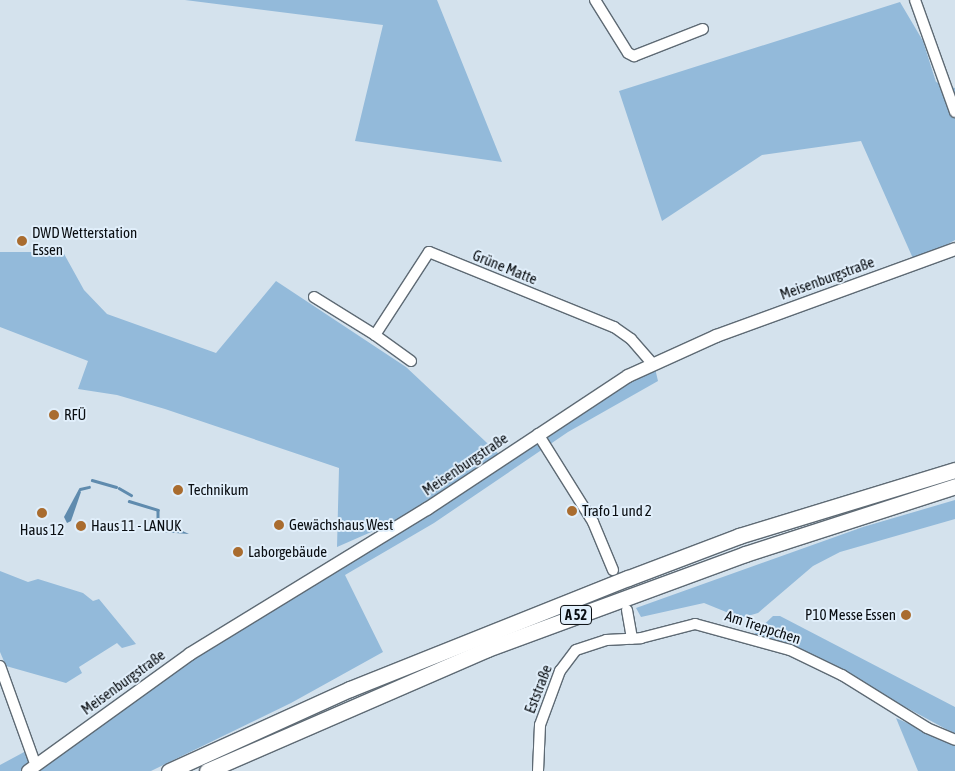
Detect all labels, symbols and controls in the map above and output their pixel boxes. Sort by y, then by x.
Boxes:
place label: DWD Wetterstation Essen [32,223,137,258]
marker: DWD Wetterstation Essen [16,235,28,247]
street label: Grüne Matte [470,246,540,288]
street label: Meisenburgstraße [777,253,877,303]
place label: RFÜ [64,406,86,424]
marker: RFÜ [48,409,60,421]
street label: Meisenburgstraße [419,429,511,499]
place label: Technikum [188,481,249,499]
marker: Technikum [172,484,184,496]
place label: Trafo 1 und 2 [582,502,652,520]
marker: Trafo 1 und 2 [566,505,578,517]
marker: Haus 12 [36,507,48,519]
place label: Gewächshaus West [289,516,393,534]
place label: Haus 11 - LANUK [91,517,181,535]
marker: Gewächshaus West [273,519,285,531]
marker: Haus 11 - LANUK [75,520,87,532]
place label: Haus 12 [20,521,64,539]
place label: Laborgebäude [248,543,327,561]
marker: Laborgebäude [232,546,244,558]
road number: A 52 [560,604,592,626]
street label: Am Treppchen [723,606,803,648]
place label: P10 Messe Essen [805,606,896,624]
marker: P10 Messe Essen [900,609,912,621]
street label: Meisenburgstraße [78,646,168,718]
street label: Eststraße [521,662,555,716]

